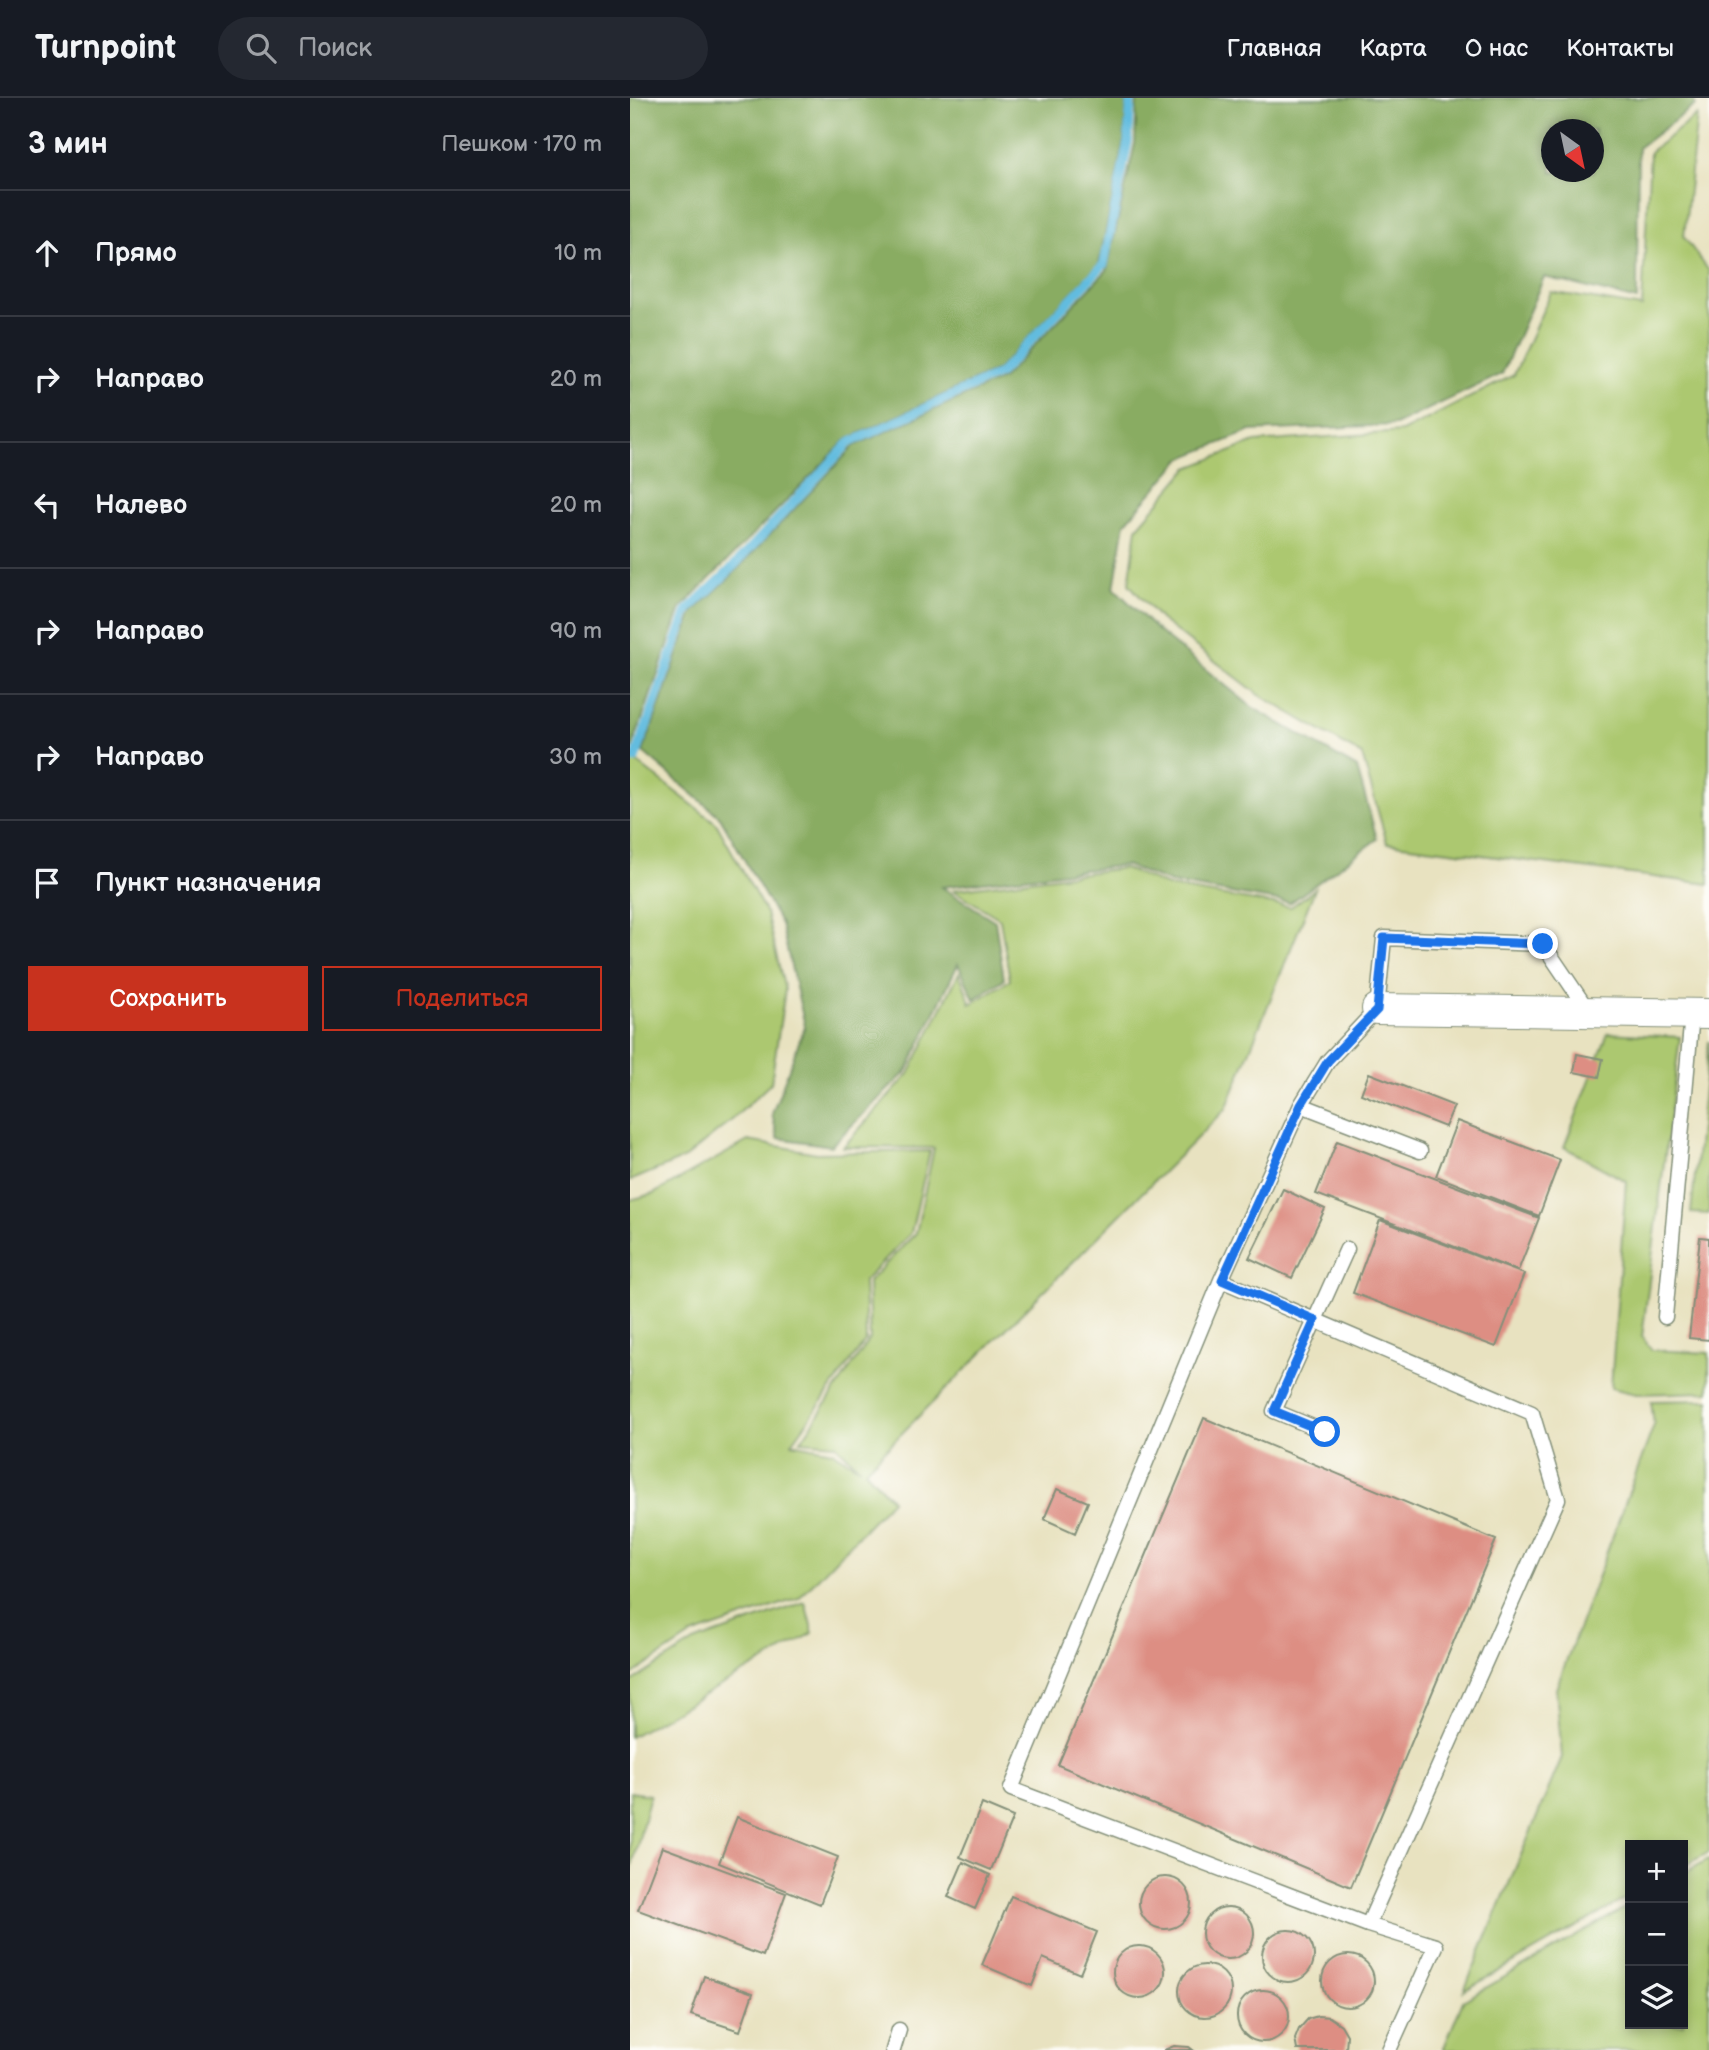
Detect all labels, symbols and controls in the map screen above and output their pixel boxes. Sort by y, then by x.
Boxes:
search box [218,17,708,80]
text: Turnpoint [35,28,176,68]
icon: search [242,29,280,67]
text: Поиск [298,33,372,64]
text: Главная [1227,34,1321,63]
text: Карта [1359,34,1427,63]
text: О нас [1465,34,1528,63]
text: Контакты [1566,34,1674,63]
north arrow [1541,119,1604,182]
text: 3 мин [28,126,108,162]
text: Пешком · 170 m [441,130,602,158]
icon: ahead [28,234,66,272]
text: Прямо [95,238,177,269]
text: 10 m [554,239,602,267]
icon: right [28,360,66,398]
text: Направо [95,364,204,395]
text: 20 m [550,365,602,393]
icon: left [28,486,66,524]
text: Налево [95,490,187,521]
text: 20 m [550,491,602,519]
icon: right [28,612,66,650]
text: Направо [95,616,204,647]
text: 90 m [550,617,602,645]
icon: right [28,738,66,776]
text: Направо [95,742,204,773]
text: 30 m [549,743,602,771]
icon: arrive [28,864,66,902]
text: Пункт назначения [95,868,321,899]
route end [1527,928,1558,959]
button: Сохранить [28,966,308,1031]
button: Поделиться [322,966,602,1031]
route start [1309,1416,1340,1447]
map controls [1625,1840,1688,2029]
button: + [1625,1840,1688,1903]
button: − [1625,1903,1688,1966]
button: layers [1625,1966,1688,2029]

